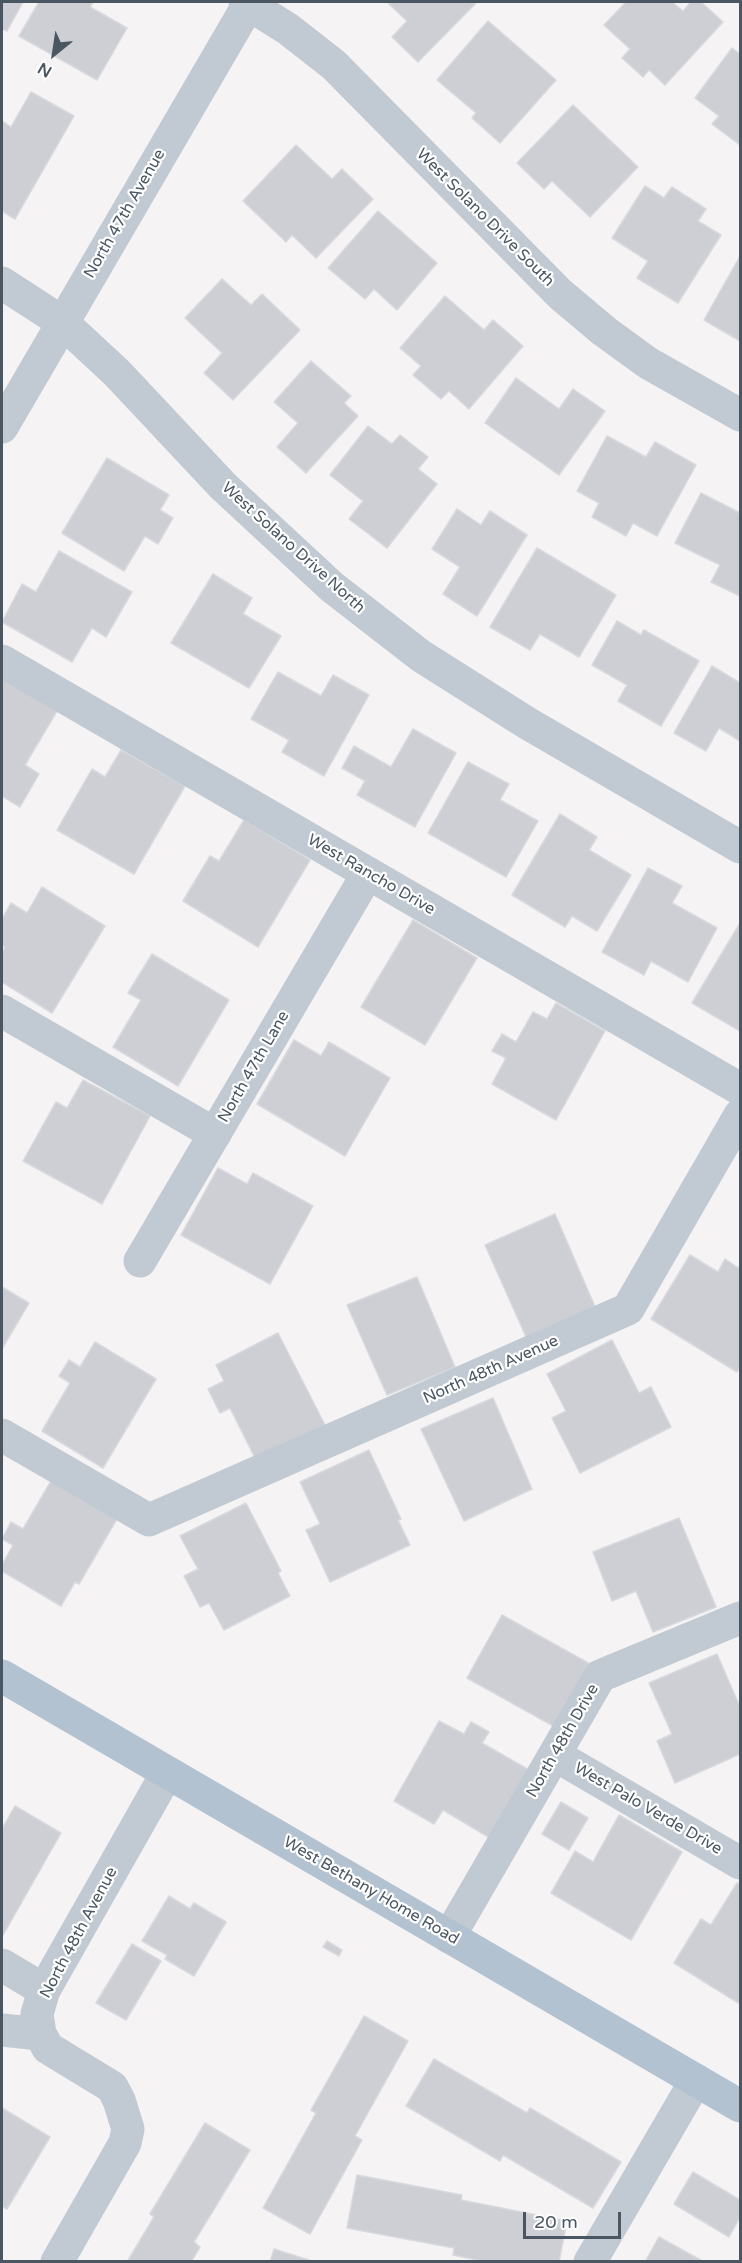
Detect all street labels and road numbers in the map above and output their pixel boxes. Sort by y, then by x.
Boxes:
street label: West Solano Drive South [412,145,558,291]
street label: North 47th Avenue [80,146,170,282]
street label: West Solano Drive North [217,478,369,618]
street label: West Rancho Drive [304,831,438,919]
street label: North 47th Lane [214,1008,294,1126]
street label: North 48th Avenue [420,1332,562,1408]
street label: North 48th Drive [523,1681,603,1801]
street label: West Palo Verde Drive [571,1759,725,1859]
street label: West Bethany Home Road [280,1833,462,1949]
street label: North 48th Avenue [36,1864,122,2002]

